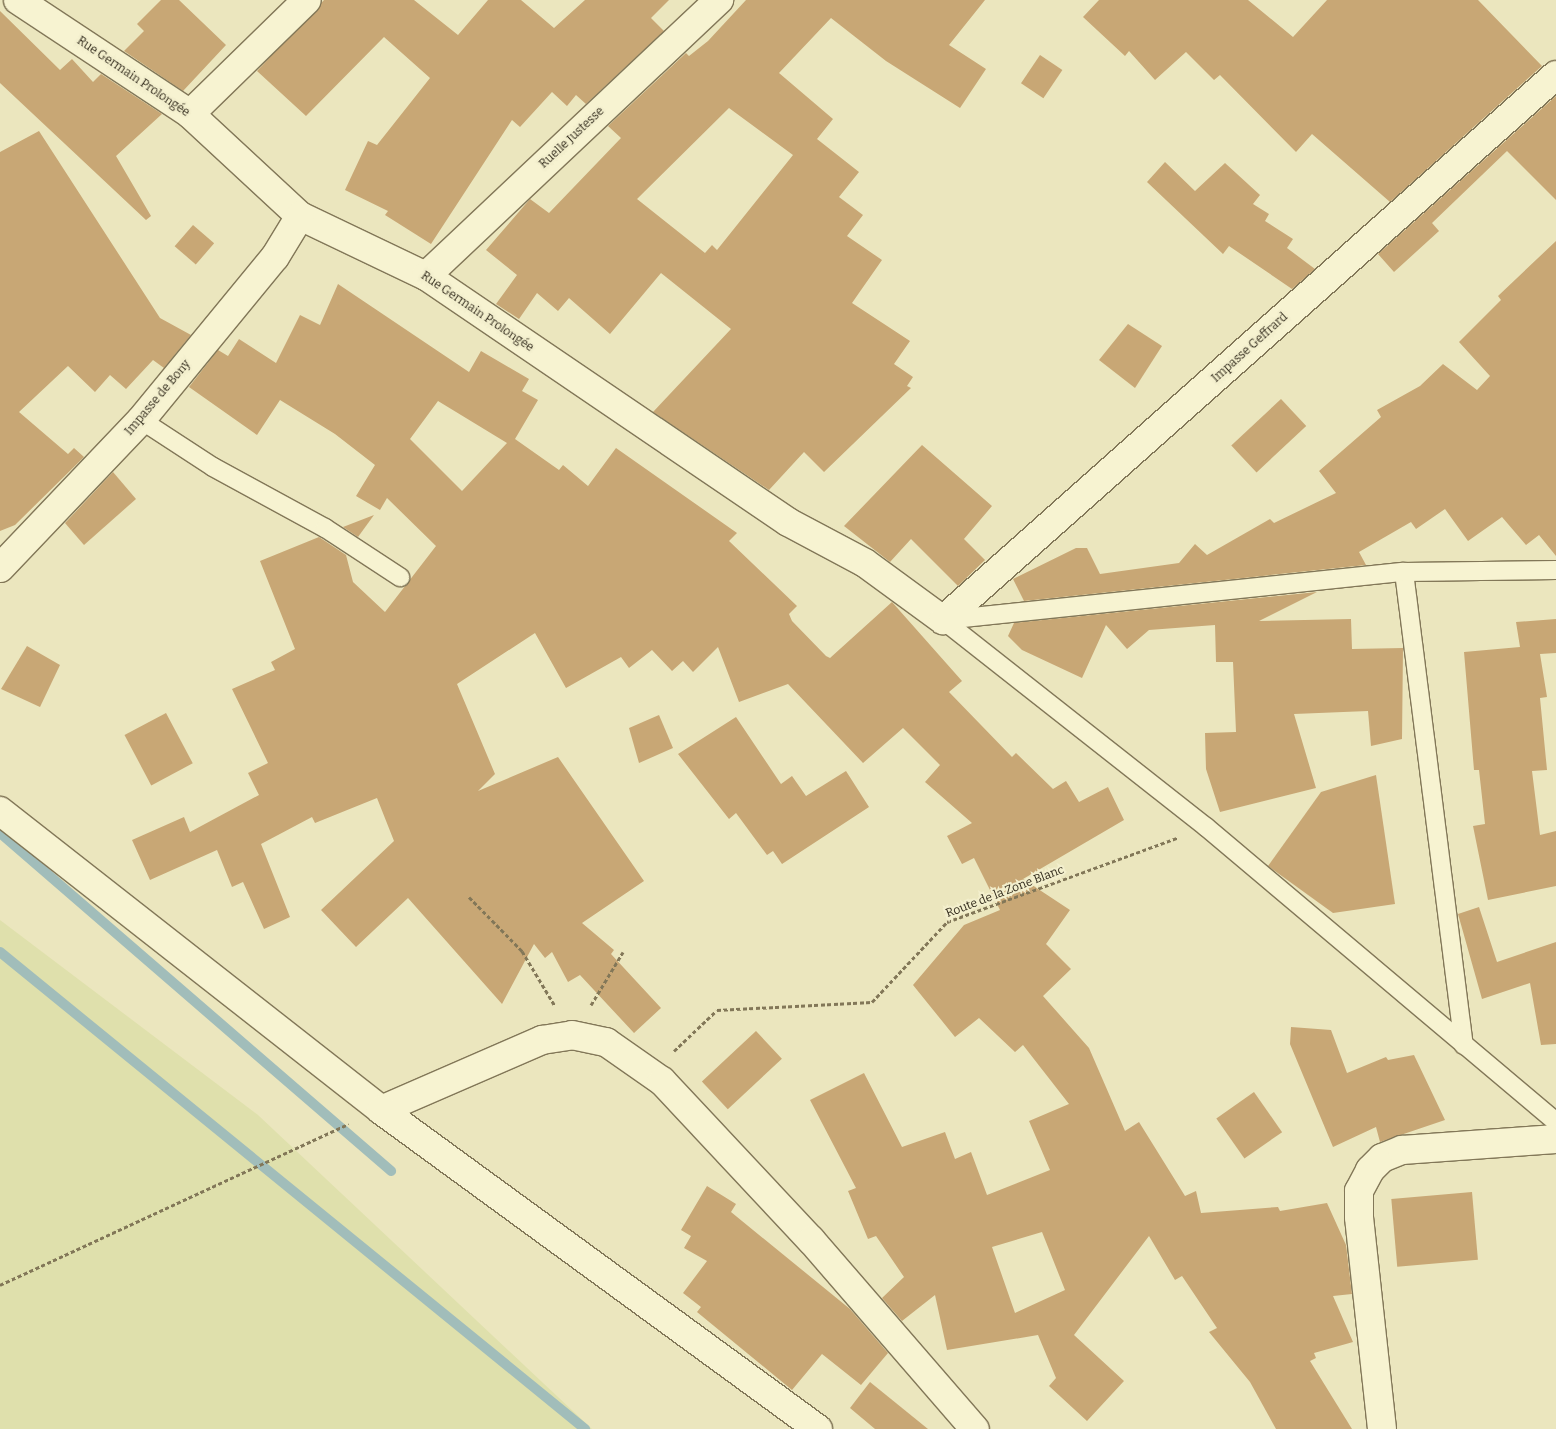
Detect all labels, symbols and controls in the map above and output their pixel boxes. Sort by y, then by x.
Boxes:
street label: Rue Germain Prolongée [74,34,192,120]
street label: Ruelle Justesse [537,104,607,172]
street label: Rue Germain Prolongée [418,269,536,355]
street label: Impasse Geffrard [1209,310,1291,386]
street label: Impasse de Bony [122,357,194,439]
street label: Route de la Zone Blanc [944,863,1066,921]

